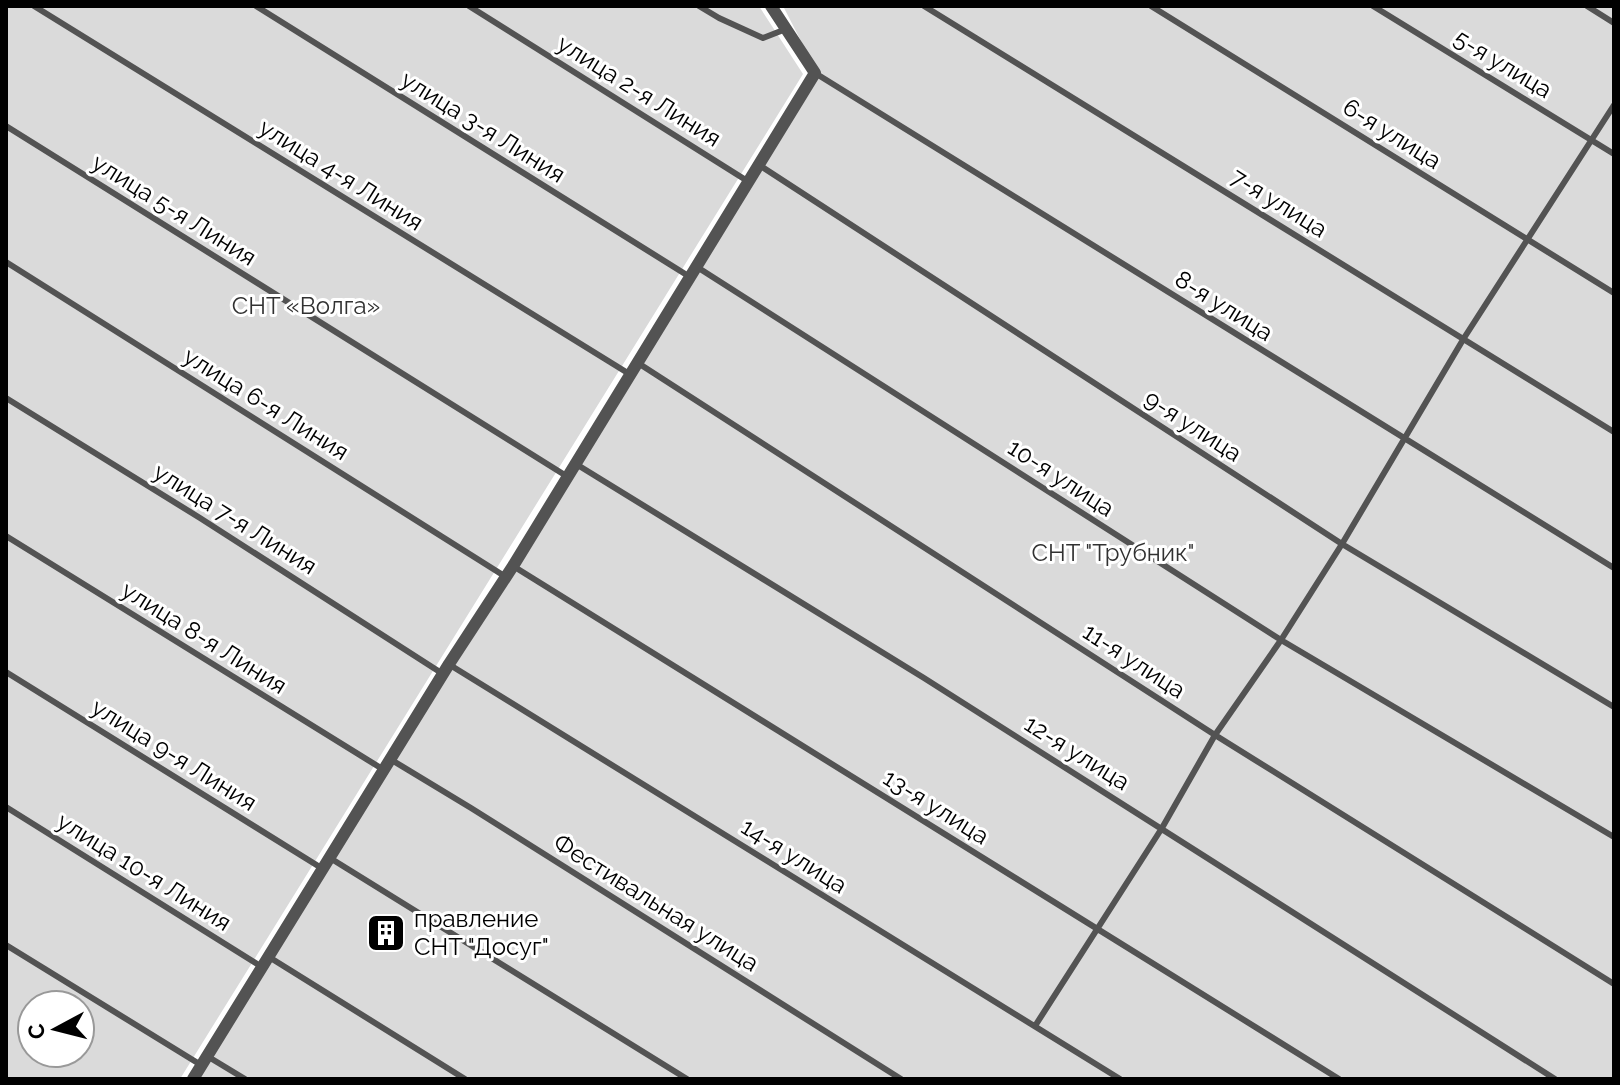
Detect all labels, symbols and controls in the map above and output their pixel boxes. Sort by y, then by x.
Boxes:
street label: 5-я улица [1449,23,1557,104]
street label: улица 2-я Линия [552,29,726,153]
street label: улица 3-я Линия [396,64,571,189]
street label: 6-я улица [1338,92,1447,175]
street label: улица 4-я Линия [254,112,429,237]
street label: улица 5-я Линия [87,147,262,272]
street label: 7-я улица [1226,162,1333,244]
street label: 8-я улица [1170,264,1279,347]
park label: СНТ «Волга» [232,291,380,320]
street label: улица 6-я Линия [178,341,354,466]
street label: 9-я улица [1139,383,1247,468]
street label: 10-я улица [1003,432,1120,523]
street label: улица 7-я Линия [148,457,322,580]
park label: СНТ "Трубник" [1032,538,1194,567]
street label: улица 8-я Линия [116,575,292,700]
street label: 11-я улица [1078,617,1191,704]
street label: улица 9-я Линия [86,692,262,817]
street label: 12-я улица [1019,709,1135,796]
street label: 13-я улица [878,763,994,850]
street label: улица 10-я Линия [52,806,237,937]
street label: 14-я улица [736,812,853,899]
street label: Фестивальная улица [548,828,764,978]
place label: правление СНТ "Досуг" [414,904,549,961]
building icon: правление СНТ "Досуг" [365,912,407,954]
north arrow [16,989,96,1069]
text: С [22,1022,50,1041]

